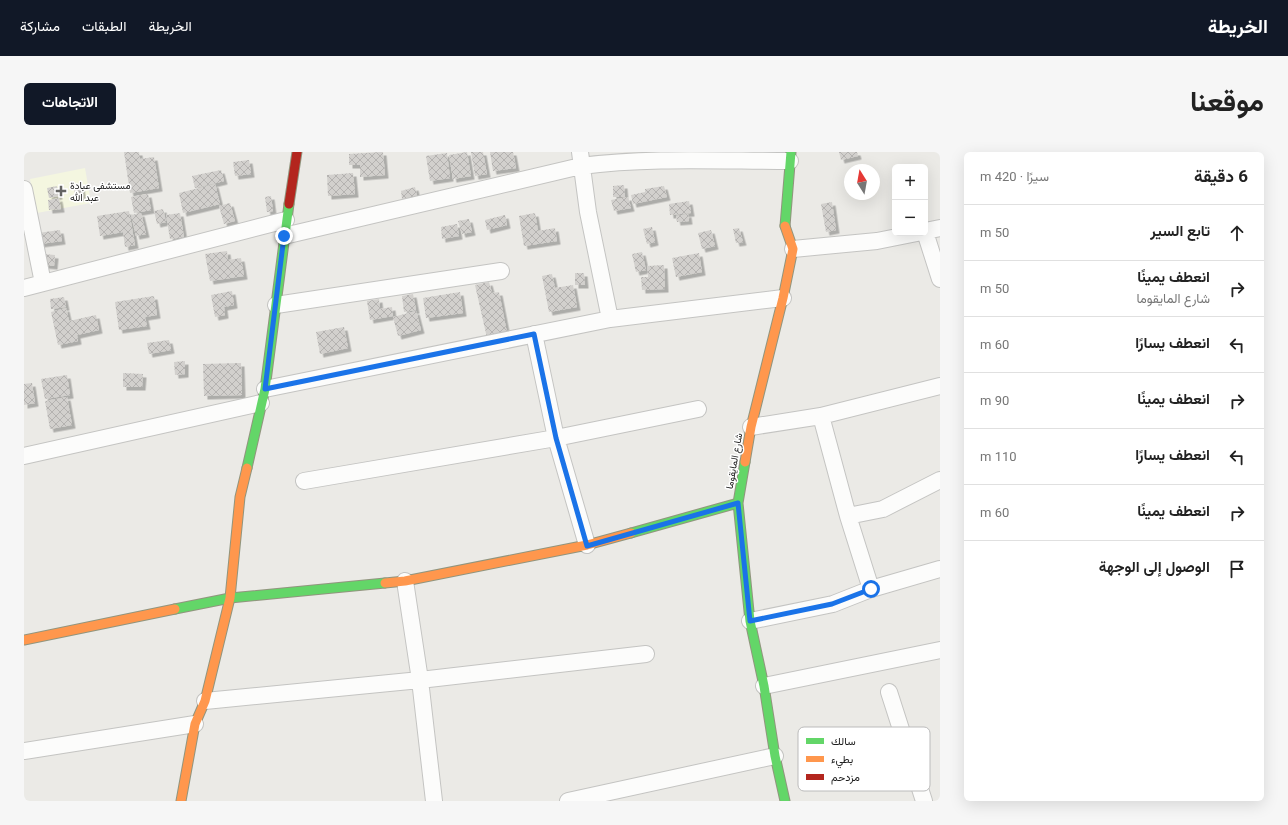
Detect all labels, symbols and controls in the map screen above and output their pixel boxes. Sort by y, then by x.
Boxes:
text: الخريطة [1208,15,1268,38]
text: مشاركة [20,18,60,34]
text: الطبقات [82,18,126,34]
text: الخريطة [148,18,192,34]
button: الاتجاهات [24,83,116,125]
text: موقعنا [1190,85,1264,118]
north arrow [844,164,880,200]
map controls [892,164,928,236]
button: + [892,164,928,200]
text: 6 دقيقة [1194,166,1248,186]
text: سيرًا · 420 m [980,169,1049,184]
place label: مستشفى عبادة عبد الله [70,180,131,204]
marker: مستشفى عبادة عبد الله [55,185,67,197]
button: − [892,200,928,236]
text: تابع السير [1150,222,1210,240]
icon: ahead [1226,222,1248,244]
text: 50 m [980,225,1009,240]
route end [275,227,293,245]
text: انعطف يمينًا [1137,268,1210,286]
icon: right [1226,278,1248,300]
text: 50 m [980,281,1009,296]
text: شارع المايقوما [1136,291,1210,306]
text: انعطف يسارًا [1135,334,1210,352]
icon: left [1226,334,1248,356]
text: 60 m [980,337,1009,352]
text: انعطف يمينًا [1137,390,1210,408]
icon: right [1226,390,1248,412]
text: 90 m [980,393,1009,408]
street label: شارع المايقوما [724,432,745,490]
text: انعطف يسارًا [1135,446,1210,464]
icon: left [1226,446,1248,468]
text: 110 m [980,449,1017,464]
text: انعطف يمينًا [1137,502,1210,520]
icon: right [1226,502,1248,524]
text: 60 m [980,505,1009,520]
text: الوصول إلى الوجهة [1099,558,1210,576]
icon: arrive [1226,558,1248,580]
route start [862,580,880,598]
legend [798,727,930,791]
text: سالك [831,735,856,748]
text: بطيء [831,753,853,769]
text: مزدحم [831,771,860,785]

